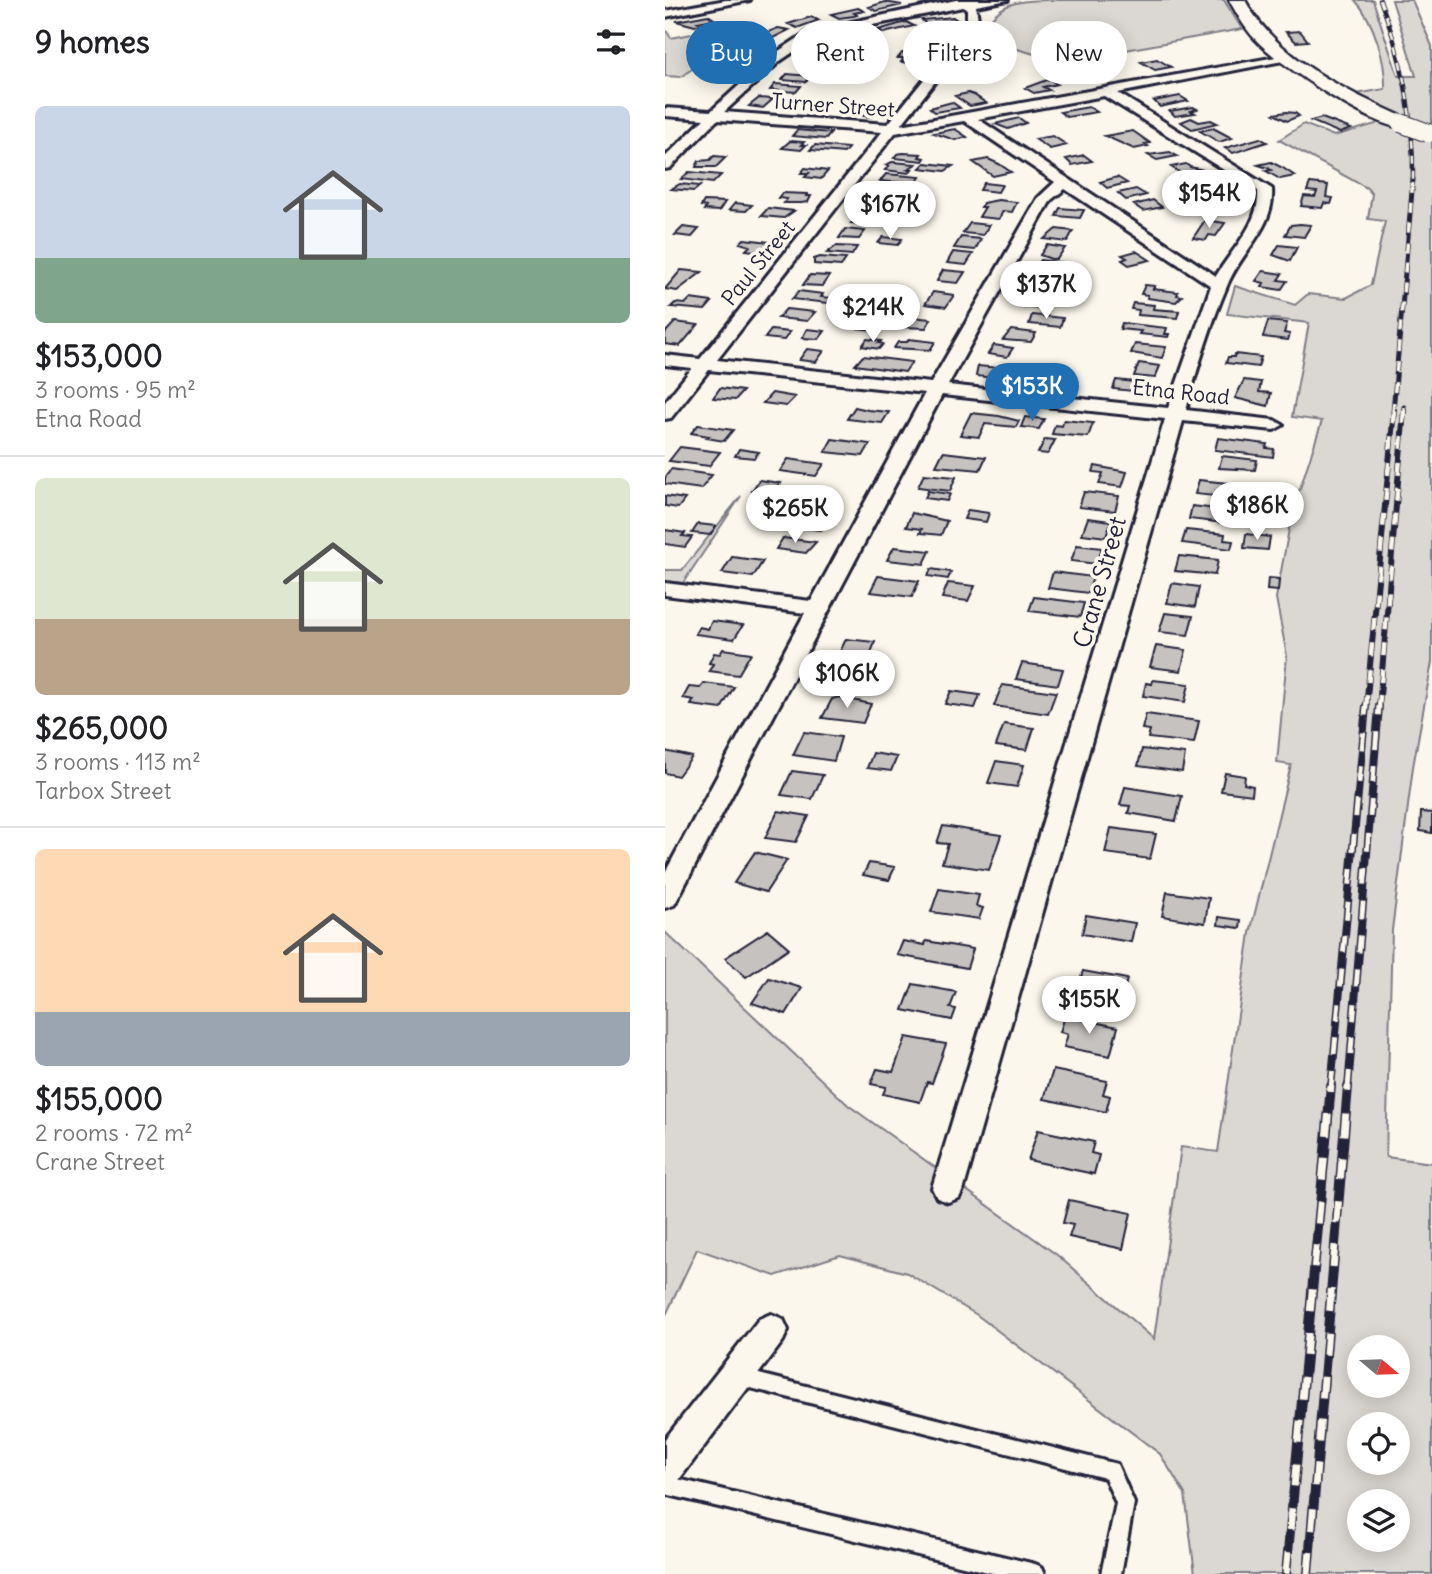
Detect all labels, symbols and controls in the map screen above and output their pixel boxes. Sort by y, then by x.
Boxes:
chip: Buy [686,21,777,84]
chip: Rent [791,21,889,84]
chip: Filters [903,21,1017,84]
chip: New [1031,21,1127,84]
text: 9 homes [35,23,150,61]
icon: filters [592,23,630,61]
street label: Turner Street [770,87,896,123]
icon: home [270,152,396,278]
pin: $154K [1160,170,1258,230]
text: $154K [1178,178,1240,207]
pin: $167K [841,182,939,241]
text: $167K [860,189,920,218]
street label: Paul Street [715,215,801,311]
pin: $137K [997,262,1095,321]
text: $137K [1016,269,1076,298]
pin: $214K [824,284,922,344]
text: $214K [842,292,904,321]
text: $153,000 [35,337,163,375]
pin: $153K [983,364,1081,423]
text: $153K [1001,371,1063,400]
street label: Etna Road [1131,373,1231,411]
text: 3 rooms · 95 m² [35,375,196,404]
text: Etna Road [35,404,142,433]
pin: $186K [1208,482,1306,542]
pin: $265K [746,486,844,545]
text: $186K [1226,490,1288,519]
text: $265K [762,493,828,522]
street label: Crane Street [1066,513,1132,651]
icon: home [270,524,396,650]
pin: $106K [798,650,896,710]
text: $106K [815,658,879,687]
text: $265,000 [35,709,168,747]
text: 3 rooms · 113 m² [35,747,201,776]
text: Tarbox Street [35,776,172,805]
icon: home [270,895,396,1021]
pin: $155K [1040,976,1138,1036]
text: $155K [1058,984,1120,1013]
text: $155,000 [35,1080,163,1118]
text: 2 rooms · 72 m² [35,1118,193,1147]
text: Crane Street [35,1147,165,1176]
north arrow [1347,1335,1411,1398]
map controls [1347,1335,1410,1552]
button: locate [1347,1412,1410,1475]
button: layers [1347,1489,1410,1552]

